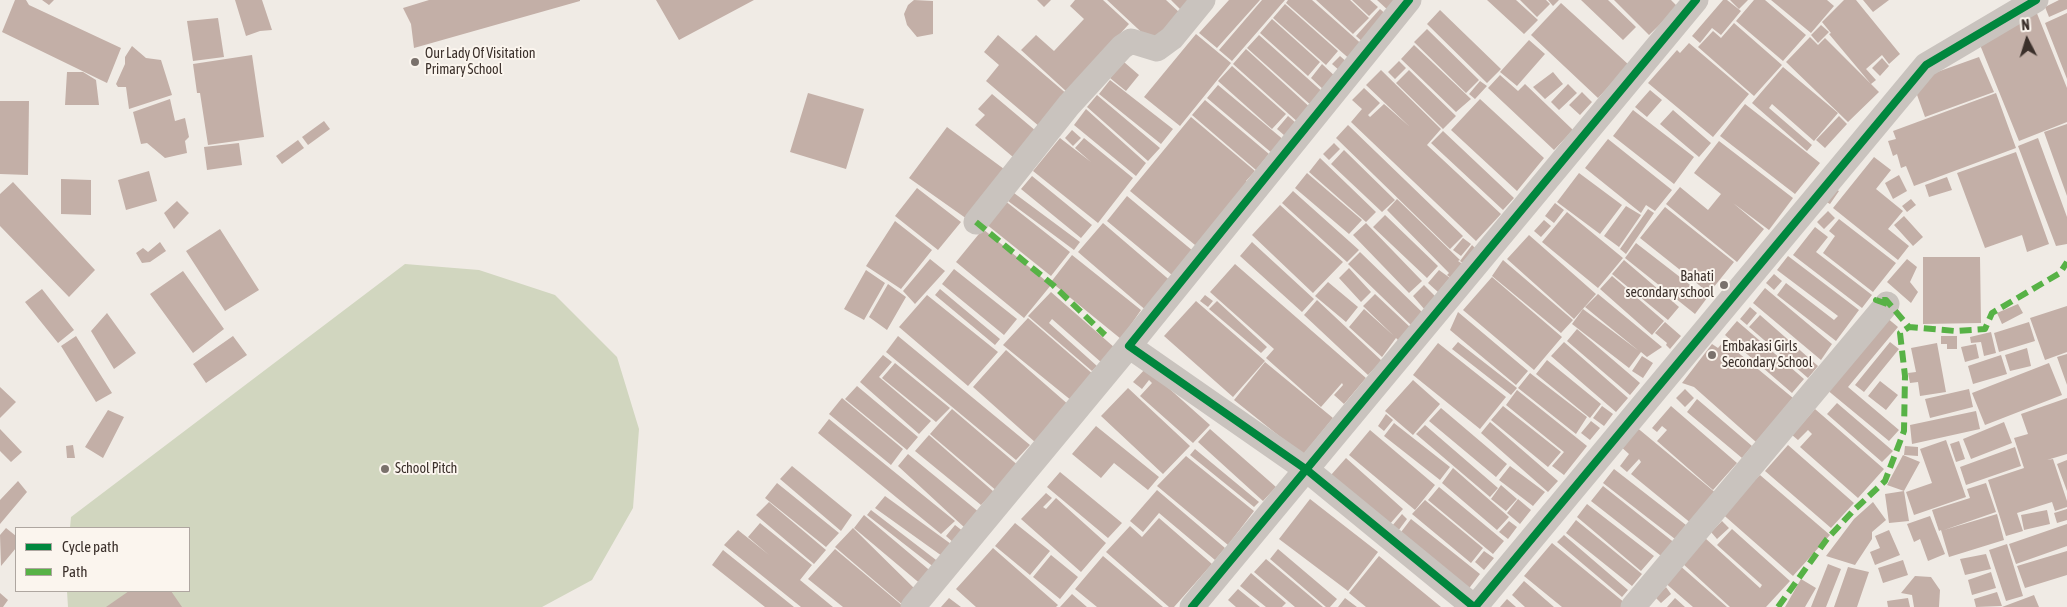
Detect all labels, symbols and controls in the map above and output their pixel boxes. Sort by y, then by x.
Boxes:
north arrow [2002,15,2052,65]
text: N [2021,17,2030,33]
place label: Our Lady Of Visitation Primary School [425,46,536,78]
marker: Our Lady Of Visitation Primary School [409,56,421,68]
place label: Bahati secondary school [1625,269,1714,302]
marker: Bahati secondary school [1718,279,1730,291]
place label: Embakasi Girls Secondary School [1722,339,1812,372]
marker: Embakasi Girls Secondary School [1706,349,1718,361]
place label: School Pitch [395,461,457,477]
marker: School Pitch [379,463,391,475]
legend [15,527,190,592]
text: Cycle path [62,538,119,555]
text: Path [62,563,88,580]

